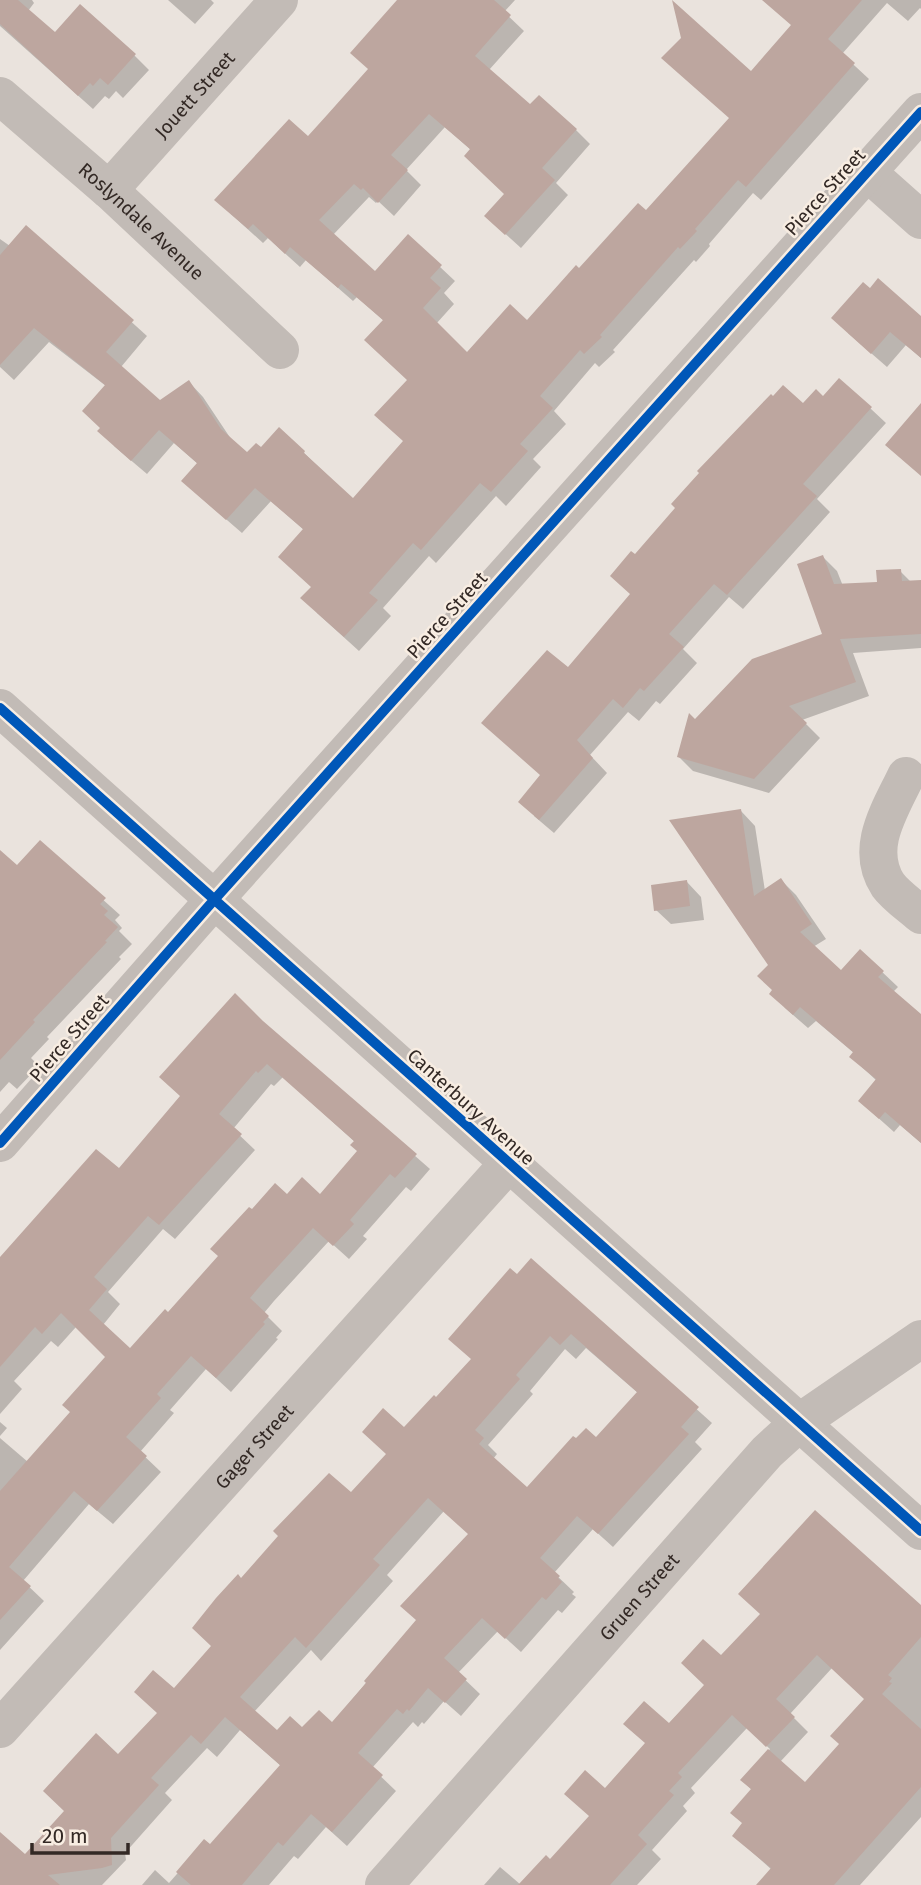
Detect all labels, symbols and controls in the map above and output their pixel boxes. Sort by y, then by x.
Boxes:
street label: Jouett Street [150,46,239,143]
street label: Pierce Street [780,144,870,240]
street label: Roslyndale Avenue [74,158,209,285]
street label: Pierce Street [402,567,492,663]
street label: Pierce Street [25,989,114,1087]
street label: Canterbury Avenue [403,1044,539,1170]
street label: Gager Street [210,1399,298,1494]
street label: Gruen Street [595,1548,684,1645]
scale bar [32,1812,128,1856]
text: 20 m [42,1823,88,1849]

